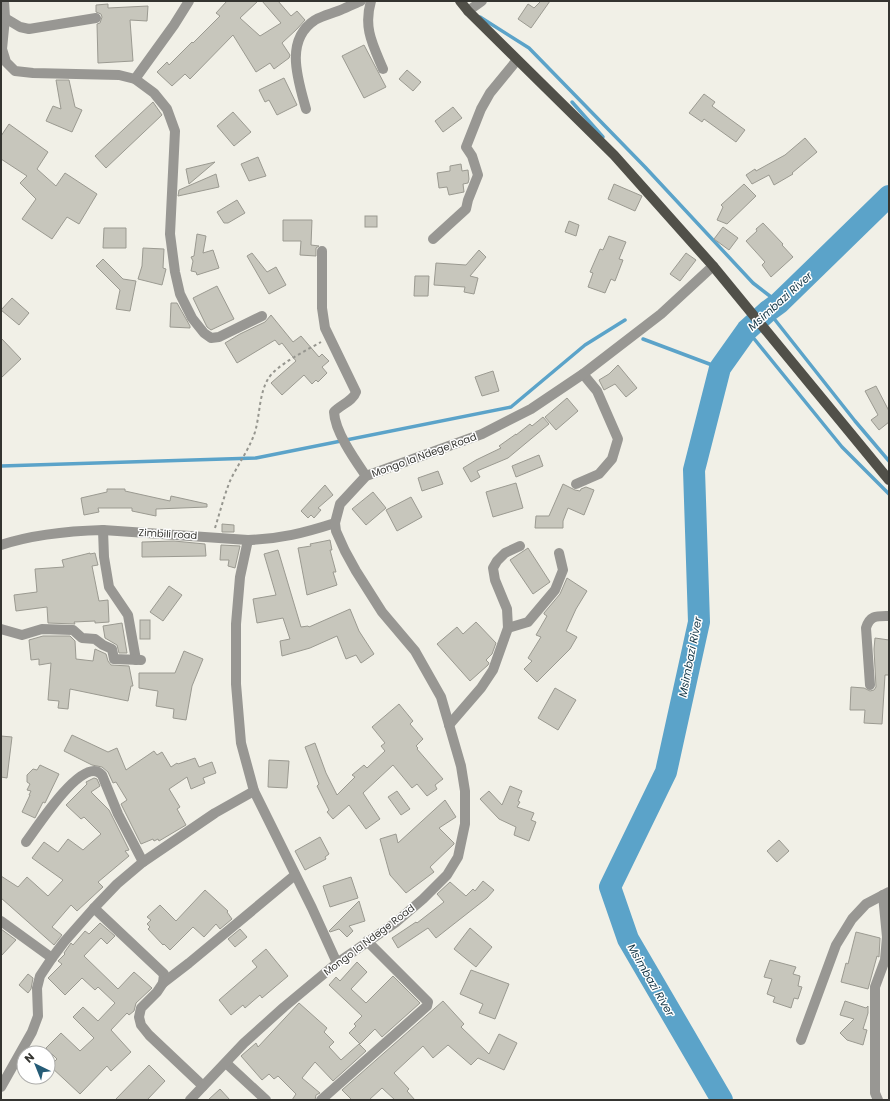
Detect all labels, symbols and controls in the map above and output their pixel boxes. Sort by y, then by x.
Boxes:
water label: Msimbazi River [744,267,816,334]
street label: Mongo la Ndege Road [369,429,479,481]
street label: Zimbili road [138,525,198,543]
water label: Msimbazi River [674,615,706,699]
street label: Mongo la Ndege Road [320,901,418,979]
water label: Msimbazi River [624,941,679,1020]
north arrow [16,1045,56,1085]
text: N [21,1049,38,1066]

